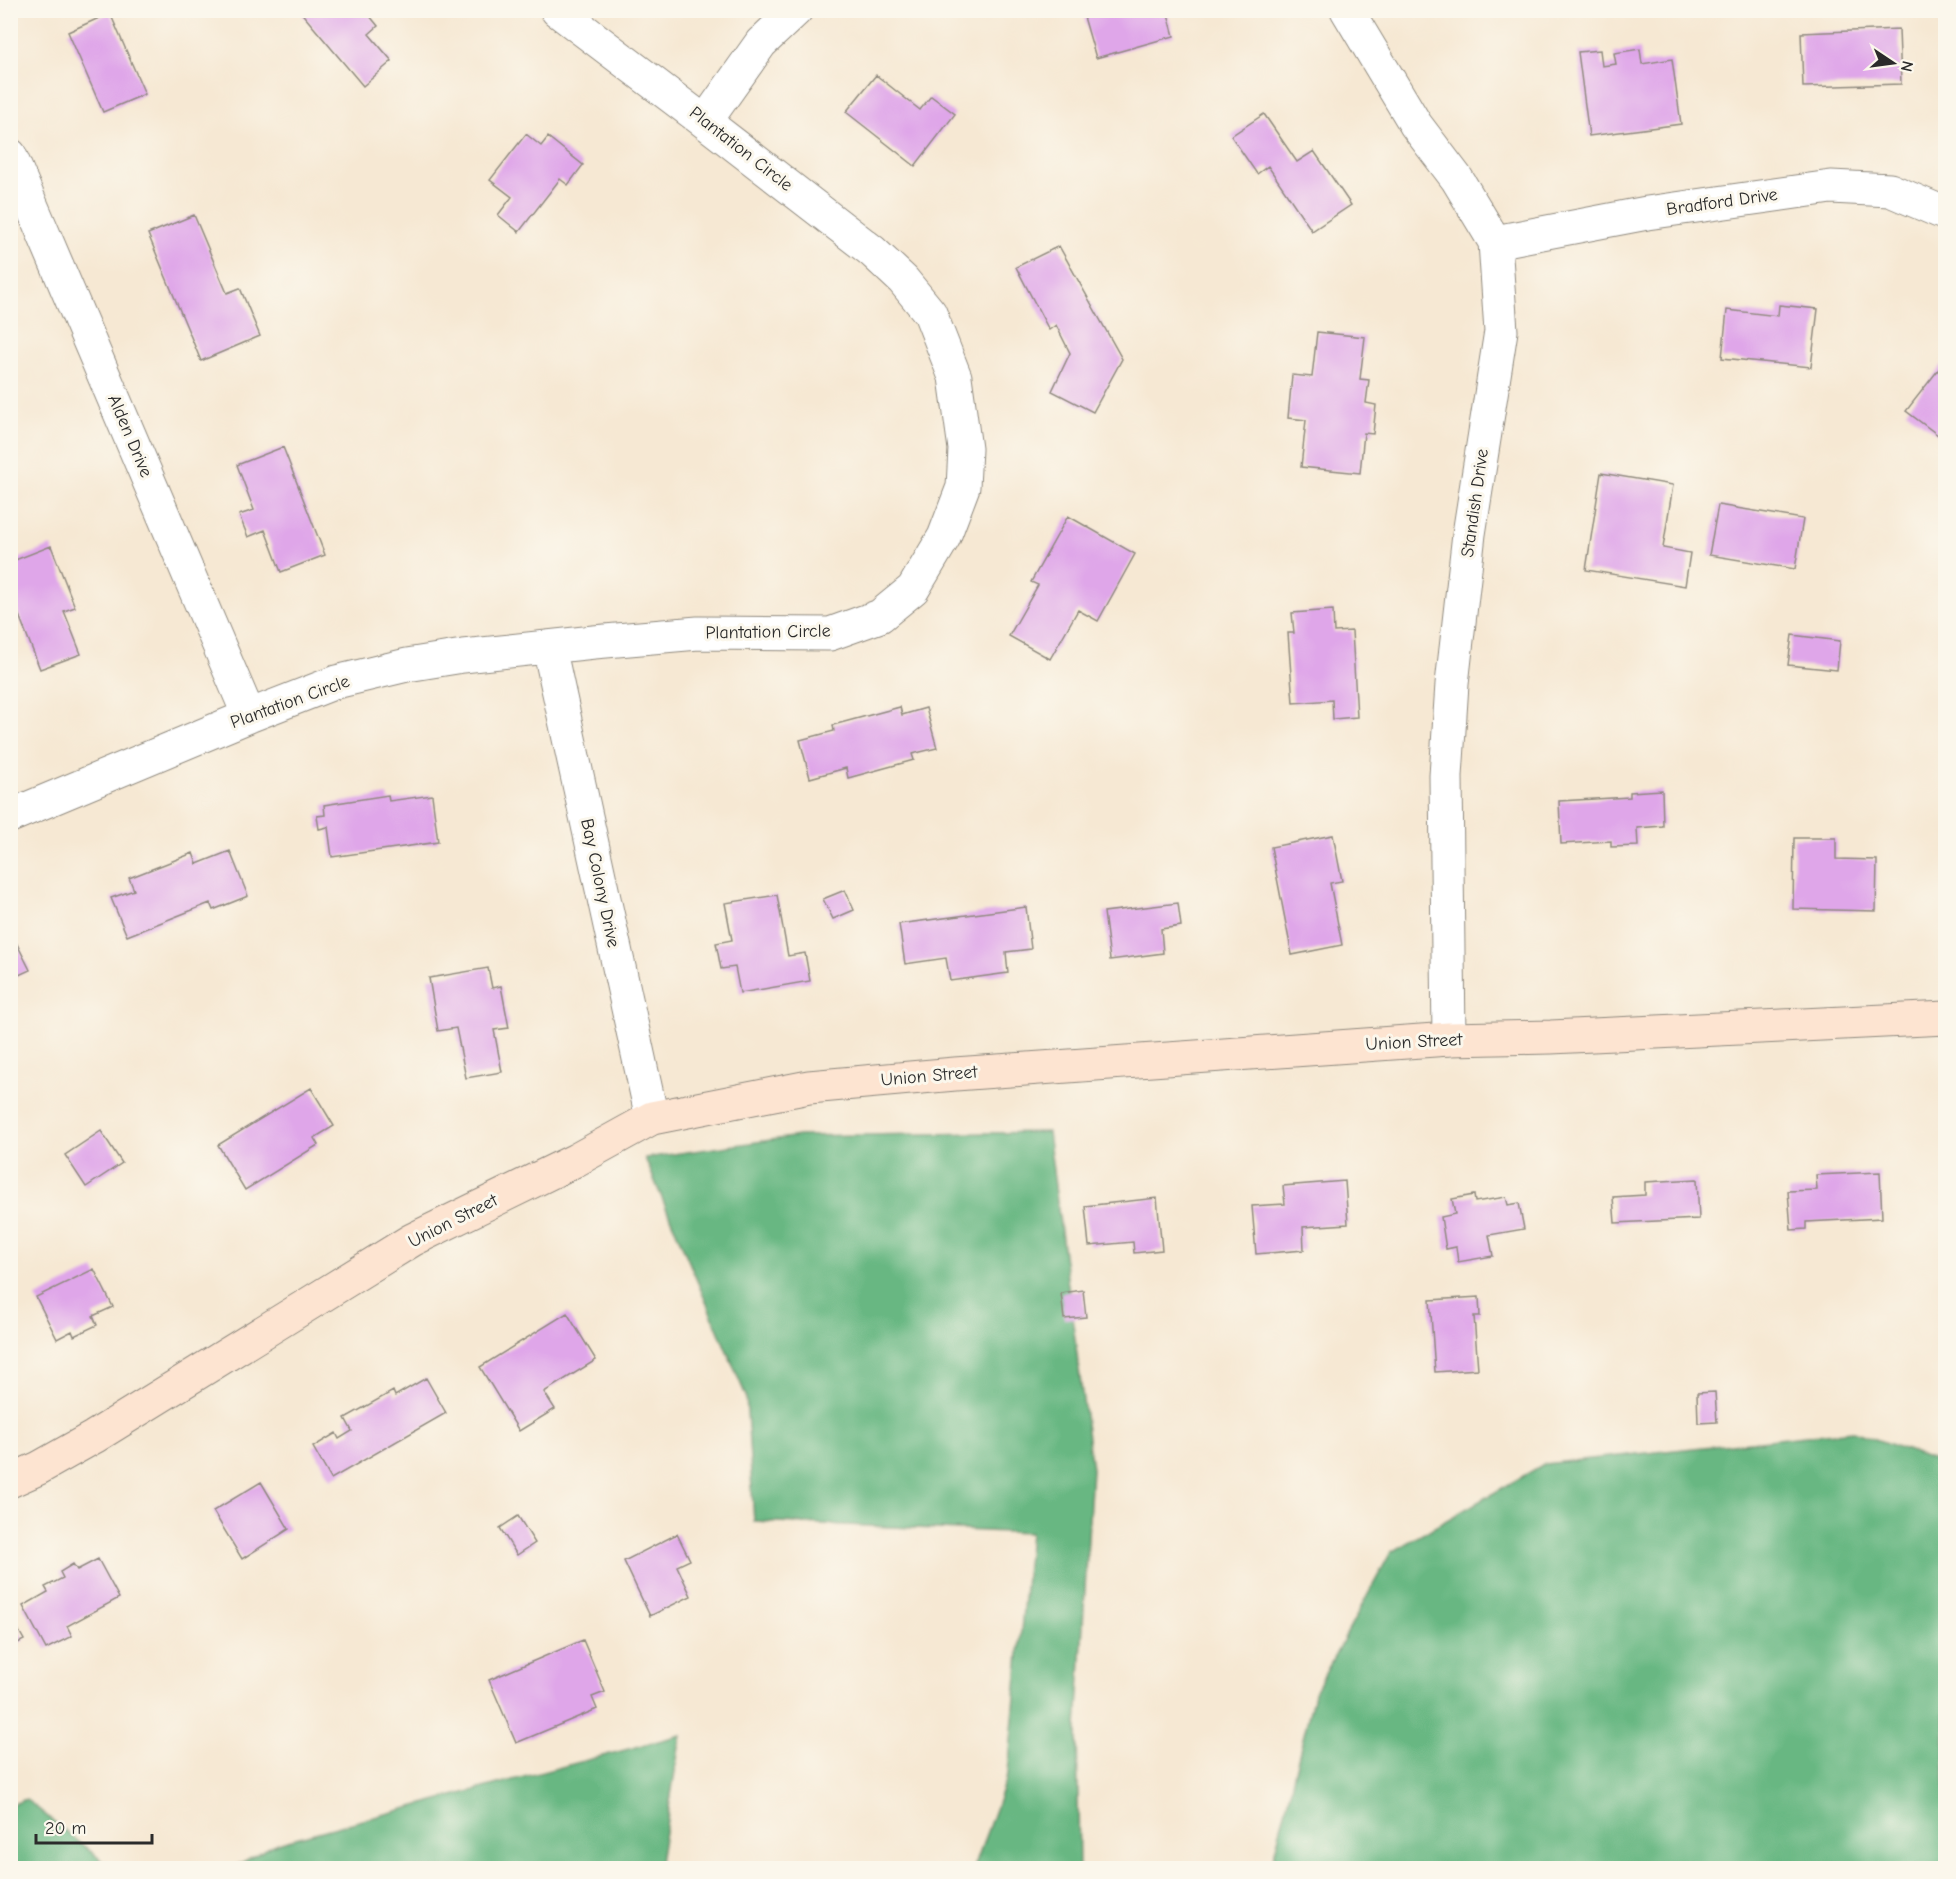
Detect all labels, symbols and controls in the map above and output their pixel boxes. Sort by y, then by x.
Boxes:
north arrow [1863,33,1923,93]
text: N [1897,59,1917,73]
street label: Plantation Circle [685,102,797,196]
street label: Bradford Drive [1665,184,1779,220]
street label: Alden Drive [103,392,157,480]
street label: Standish Drive [1457,447,1493,559]
street label: Plantation Circle [705,620,831,644]
street label: Plantation Circle [228,671,352,733]
street label: Bay Colony Drive [576,817,624,949]
street label: Union Street [1365,1029,1464,1055]
street label: Union Street [880,1061,979,1091]
street label: Union Street [405,1189,502,1252]
scale bar [36,1807,152,1845]
text: 20 m [45,1818,86,1839]

